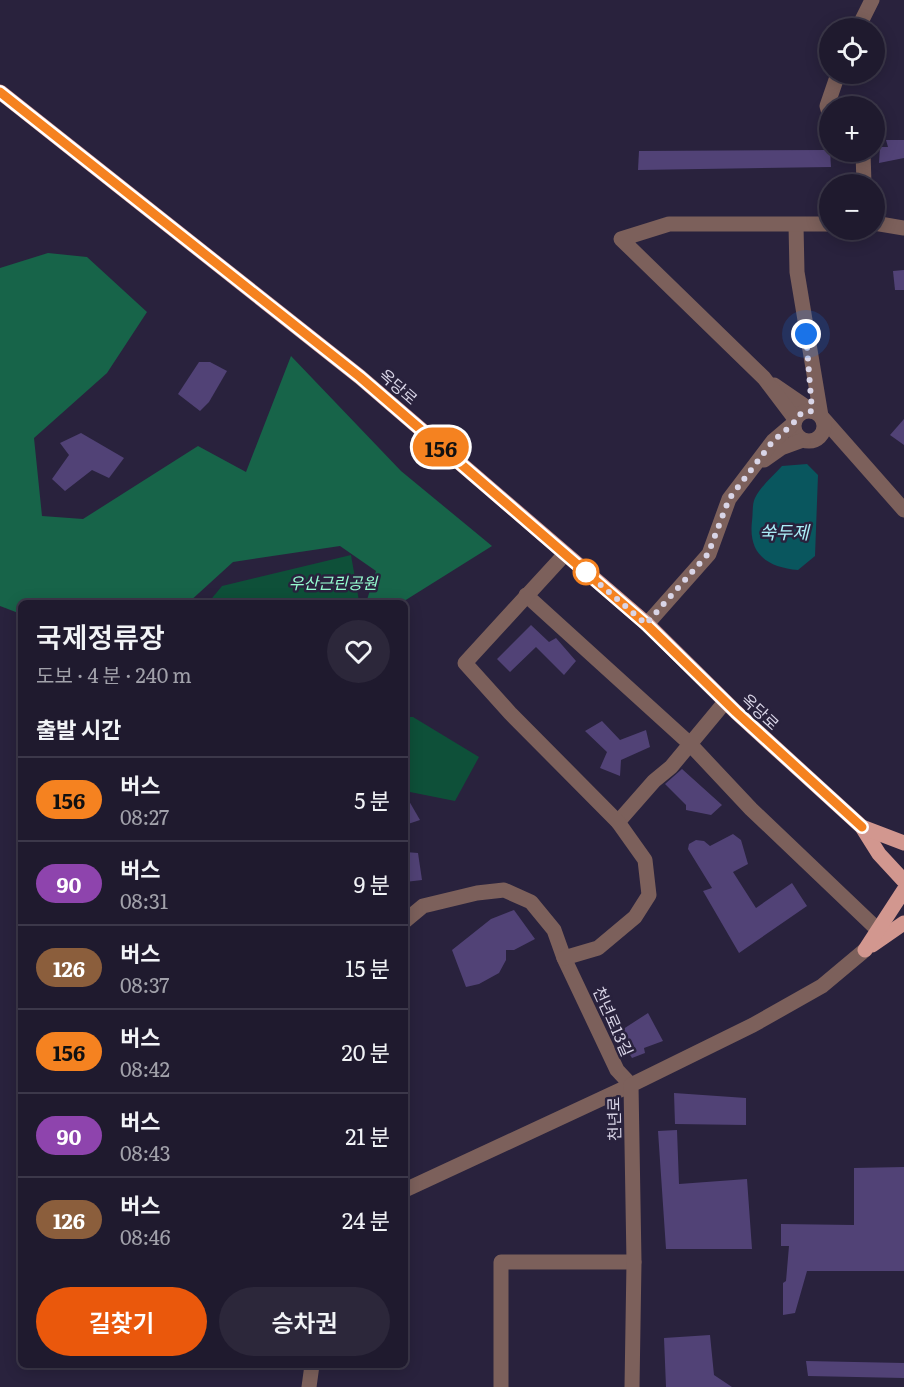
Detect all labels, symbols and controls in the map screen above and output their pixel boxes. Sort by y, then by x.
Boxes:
map controls [819,18,885,240]
button: locate [819,18,885,84]
button: + [819,96,885,162]
button: − [819,174,885,240]
your location [791,319,821,349]
street label: 옥당로 [374,362,424,410]
line badge: 156 [406,428,476,466]
text: 156 [425,432,457,463]
water label: 쑥두제 [759,518,811,545]
unlabelled marker [573,559,599,585]
park label: 우산근린공원 [289,570,378,594]
text: 국제정류장 [36,615,165,657]
button: heart [327,620,390,683]
text: 도보 · 4 분 · 240 m [36,659,192,689]
street label: 옥당로 [737,687,786,735]
text: 출발 시간 [36,712,121,745]
text: 버스 [120,768,160,801]
text: 5 분 [354,783,390,816]
text: 156 [53,784,85,815]
text: 08:27 [120,801,169,831]
text: 버스 [120,852,160,885]
text: 9 분 [354,867,390,900]
text: 90 [56,868,82,899]
text: 08:31 [120,885,168,915]
text: 버스 [120,936,160,969]
text: 15 분 [345,951,390,984]
text: 126 [53,952,85,983]
text: 08:37 [120,969,169,999]
street label: 천년로13길 [588,982,640,1060]
text: 버스 [120,1020,160,1053]
text: 20 분 [341,1035,390,1068]
text: 156 [53,1036,85,1067]
text: 08:42 [120,1053,170,1083]
street label: 천년로 [601,1096,625,1141]
text: 버스 [120,1104,160,1137]
text: 21 분 [345,1119,390,1152]
text: 90 [56,1120,82,1151]
text: 08:43 [120,1137,171,1167]
text: 버스 [120,1188,160,1221]
text: 24 분 [342,1203,390,1236]
text: 126 [53,1204,85,1235]
text: 08:46 [120,1221,171,1251]
button: 길찾기 [36,1287,207,1356]
button: 승차권 [219,1287,390,1356]

